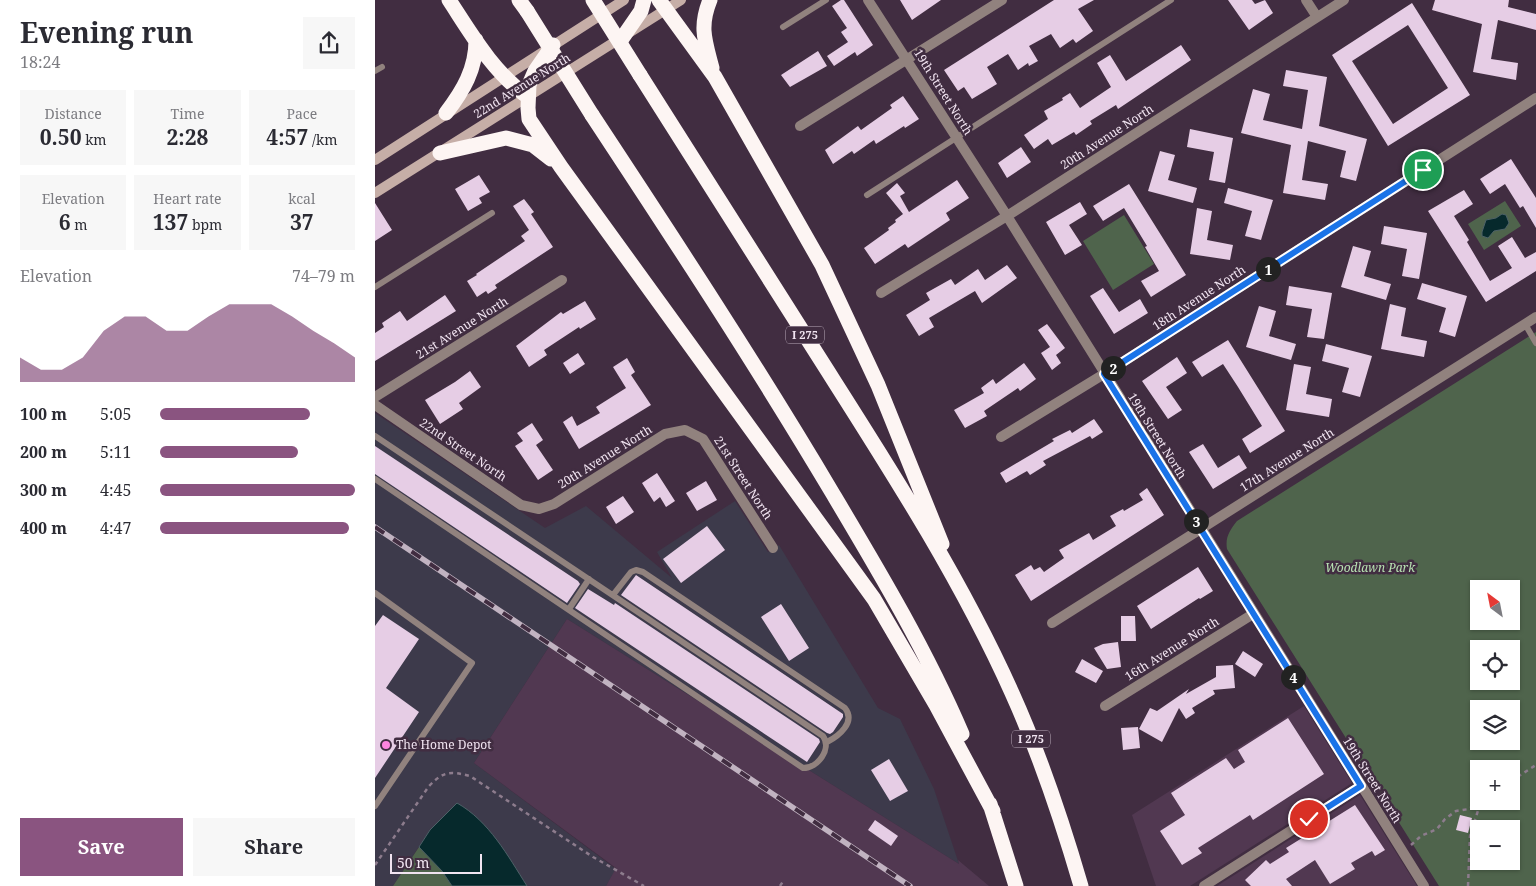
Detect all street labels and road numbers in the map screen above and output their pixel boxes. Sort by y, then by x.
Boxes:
street label: 19th Street North [910,45,977,138]
street label: 22nd Avenue North [470,49,574,122]
street label: 20th Avenue North [1057,100,1157,173]
street label: 18th Avenue North [1149,261,1249,334]
street label: 21st Avenue North [412,292,511,363]
road number: I 275 [786,326,824,344]
street label: 19th Street North [1124,389,1191,482]
street label: 22nd Street North [416,414,511,485]
street label: 20th Avenue North [554,421,655,492]
street label: 17th Avenue North [1236,424,1337,495]
street label: 21st Street North [710,433,777,523]
street label: 16th Avenue North [1121,613,1222,684]
road number: I 275 [1012,731,1050,748]
street label: 19th Street North [1339,733,1406,826]

